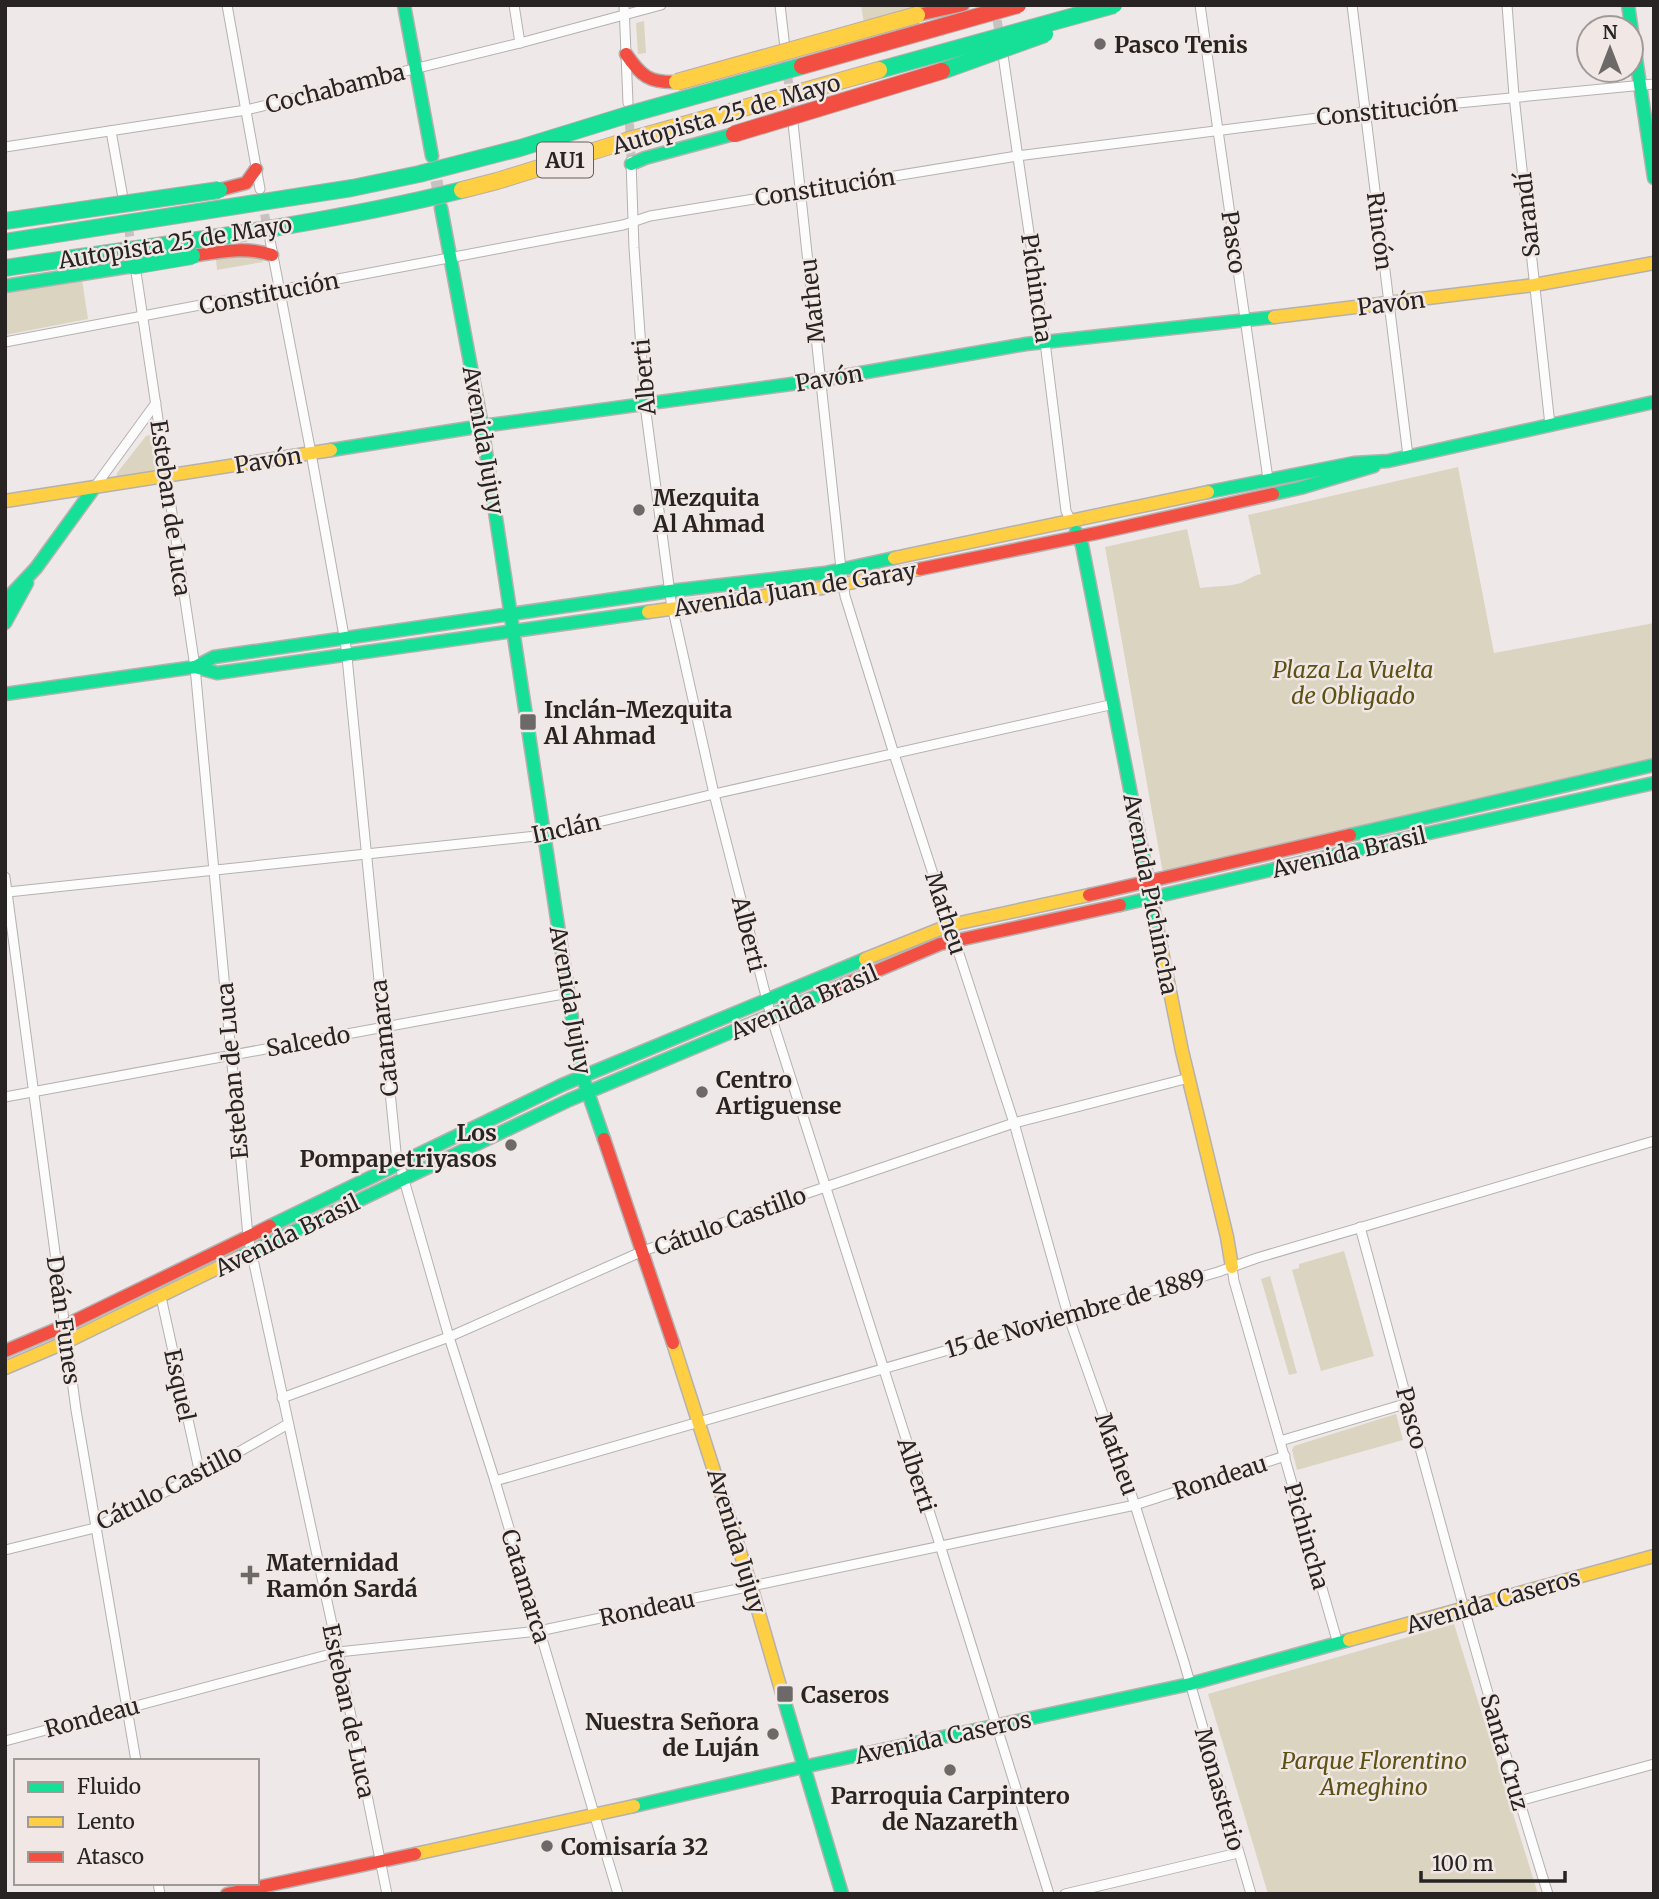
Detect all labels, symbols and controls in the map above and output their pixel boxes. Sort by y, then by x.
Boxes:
north arrow [1575,14,1645,84]
text: N [1602,20,1618,44]
place label: Pasco Tenis [1114,30,1248,59]
marker: Pasco Tenis [1092,36,1108,52]
street label: Cochabamba [262,57,408,119]
street label: Autopista 25 de Mayo [608,68,843,161]
street label: Constitución [1315,88,1459,132]
road number: AU1 [537,142,593,178]
street label: Constitución [753,162,897,212]
street label: Sarandí [1508,170,1546,259]
street label: Rincón [1361,190,1399,272]
street label: Autopista 25 de Mayo [55,209,294,275]
street label: Pasco [1215,209,1253,275]
street label: Pichincha [1015,232,1059,344]
street label: Matheu [793,257,831,345]
street label: Constitución [197,265,341,321]
street label: Pavón [1356,284,1426,322]
street label: Alberti [626,337,662,418]
street label: Pavón [793,358,865,398]
street label: Avenida Jujuy [457,363,511,517]
street label: Esteban de Luca [144,418,198,598]
street label: Pavón [232,440,304,480]
place label: Mezquita Al Ahmad [652,483,765,538]
marker: Mezquita Al Ahmad [631,502,647,518]
street label: Avenida Juan de Garay [671,555,919,623]
park label: Plaza La Vuelta de Obligado [1273,655,1434,710]
place label: Inclán-Mezquita Al Ahmad [543,695,732,750]
marker: Inclán-Mezquita Al Ahmad [518,712,538,732]
street label: Avenida Pichincha [1117,790,1185,997]
street label: Inclán [529,807,603,849]
street label: Avenida Brasil [1268,820,1429,884]
street label: Matheu [919,868,973,958]
street label: Alberti [725,892,772,975]
street label: Avenida Jujuy [544,923,598,1077]
street label: Avenida Brasil [725,958,882,1047]
street label: Catamarca [363,978,405,1098]
street label: Esteban de Luca [210,981,254,1161]
street label: Salcedo [264,1019,352,1063]
place label: Centro Artiguense [715,1065,842,1120]
marker: Centro Artiguense [694,1084,710,1100]
place label: Los Pompapetriyasos [300,1118,497,1173]
marker: Los Pompapetriyasos [503,1137,519,1153]
street label: Cátulo Castillo [650,1180,810,1262]
street label: Avenida Brasil [209,1187,364,1283]
street label: Deán Funes [41,1254,87,1386]
street label: 15 de Noviembre de 1889 [942,1262,1208,1364]
street label: Esquel [158,1346,202,1424]
street label: Pasco [1390,1384,1434,1452]
street label: Matheu [1089,1409,1145,1499]
street label: Alberti [891,1433,943,1516]
street label: Cátulo Castillo [91,1438,247,1536]
street label: Rondeau [1169,1448,1271,1506]
street label: Avenida Jujuy [701,1464,773,1618]
street label: Pichincha [1278,1479,1336,1593]
street label: Catamarca [495,1526,557,1646]
place label: Maternidad Ramón Sardá [266,1548,418,1603]
street label: Avenida Caseros [1402,1562,1583,1640]
marker: Maternidad Ramón Sardá [240,1565,260,1585]
street label: Rondeau [597,1584,697,1632]
street label: Esteban de Luca [316,1621,382,1801]
place label: Caseros [801,1680,889,1709]
marker: Caseros [775,1684,795,1704]
street label: Rondeau [41,1690,143,1744]
street label: Santa Cruz [1474,1690,1536,1814]
street label: Avenida Caseros [851,1704,1034,1770]
place label: Nuestra Señora de Luján [585,1707,759,1762]
street label: Monasterio [1189,1724,1251,1854]
marker: Nuestra Señora de Luján [765,1726,781,1742]
park label: Parque Florentino Ameghino [1281,1746,1467,1801]
legend [14,1759,259,1885]
marker: Parroquia Carpintero de Nazareth [942,1762,958,1778]
text: Fluido [77,1773,141,1800]
place label: Parroquia Carpintero de Nazareth [830,1781,1070,1836]
text: Lento [77,1808,135,1835]
place label: Comisaría 32 [561,1832,708,1861]
marker: Comisaría 32 [539,1838,555,1854]
scale bar [1421,1840,1564,1884]
text: Atasco [76,1843,144,1870]
text: 100 m [1432,1850,1494,1877]

